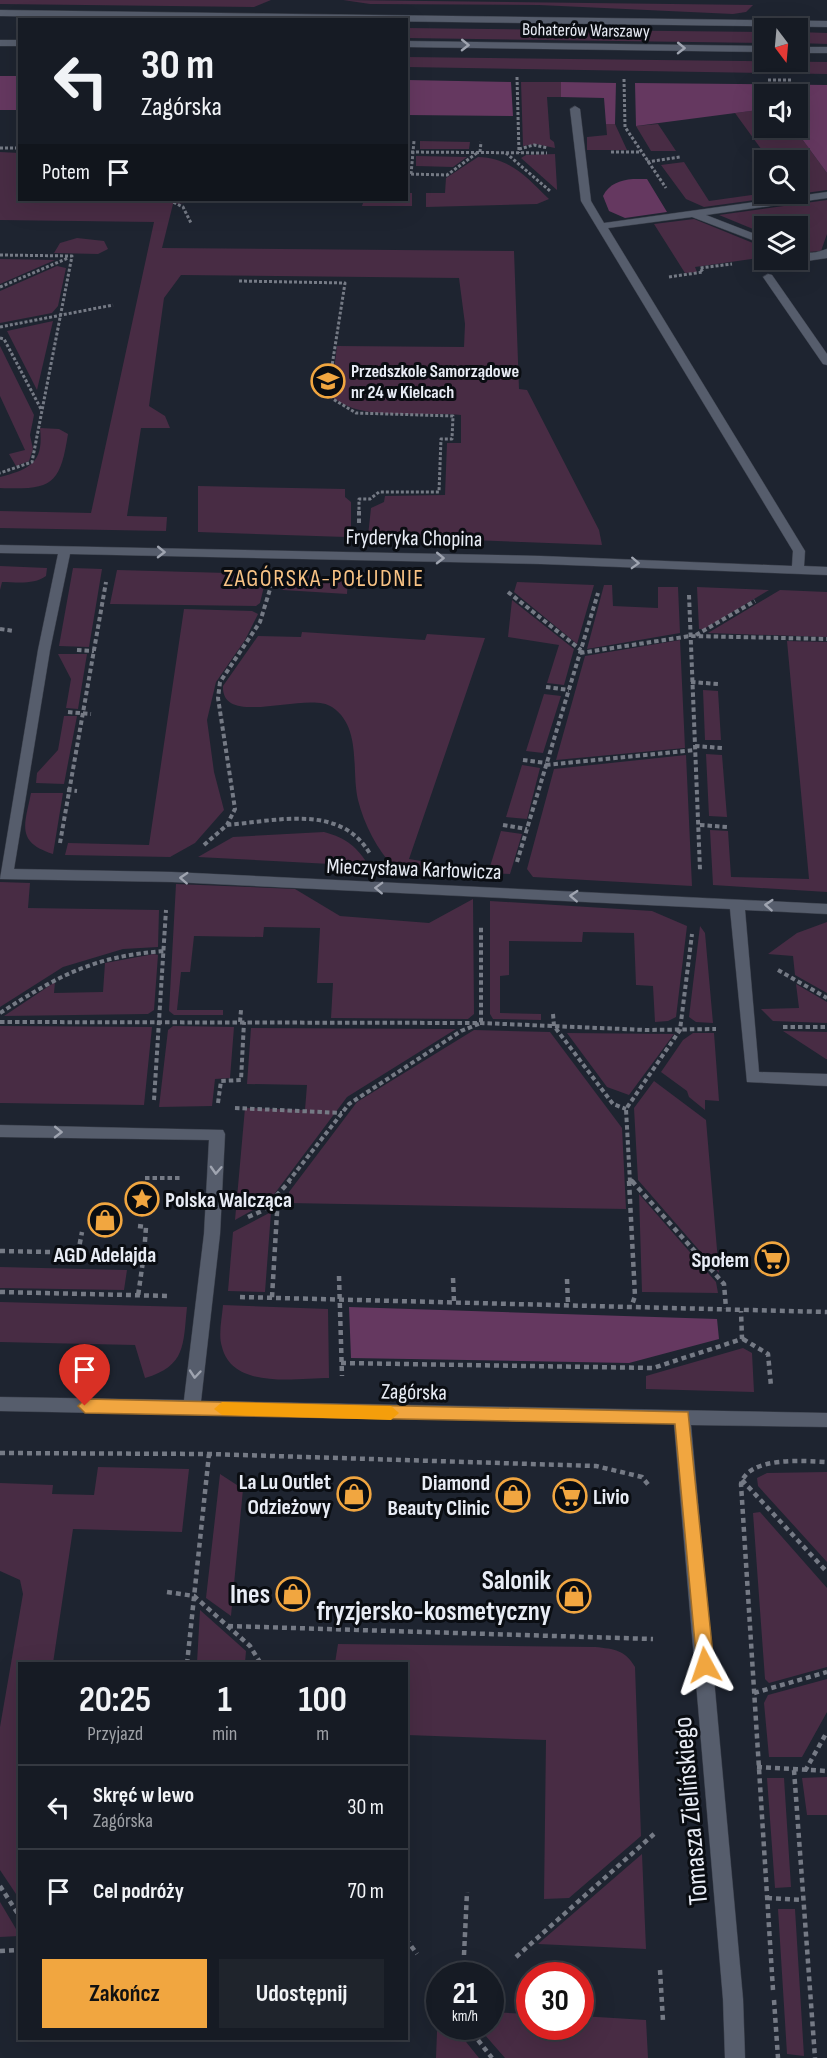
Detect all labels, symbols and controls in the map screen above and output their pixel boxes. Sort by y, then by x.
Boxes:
north arrow [754,18,808,72]
map controls [754,18,808,270]
street label: Bohaterów Warszawy [522,19,650,42]
one-way arrow [460,39,469,51]
text: 30 m [141,40,214,91]
icon: left [42,42,120,120]
one-way arrow [676,42,685,54]
button: sound [754,84,808,138]
text: Zagórska [141,91,222,123]
button: search [754,150,808,204]
icon: arrive [102,156,135,189]
text: Potem [42,159,90,186]
button: layers [754,216,808,270]
place label: Przedszkole Samorządowe nr 24 w Kielcach [351,361,519,403]
school or university icon: Przedszkole Samorządowe nr 24 w Kielcach [310,363,346,399]
street label: Fryderyka Chopina [345,524,483,553]
one-way arrow [156,546,165,558]
one-way arrow [435,552,444,565]
one-way arrow [630,557,639,570]
district label: ZAGÓRSKA-POŁUDNIE [223,564,425,593]
street label: Mieczysława Karłowicza [326,853,502,886]
one-way arrow [180,871,189,884]
one-way arrow [374,882,383,895]
one-way arrow [569,889,578,902]
one-way arrow [764,899,773,912]
one-way arrow [54,1126,63,1138]
one-way arrow [209,1166,222,1175]
place icon: Polska Walcząca [124,1181,160,1217]
place label: Polska Walcząca [165,1187,292,1214]
shop icon: AGD Adelajda [87,1202,123,1238]
supermarket icon: Społem [754,1241,790,1277]
place label: AGD Adelajda [53,1242,156,1269]
place label: Społem [691,1247,749,1274]
pin [59,1344,110,1406]
icon: arrive [68,1353,101,1386]
one-way arrow [189,1369,202,1379]
street label: Zagórska [381,1378,447,1407]
place label: La Lu Outlet Odzieżowy [239,1469,331,1521]
place label: Diamond Beauty Clinic [387,1470,490,1522]
shop icon: La Lu Outlet Odzieżowy [336,1476,372,1512]
shop icon: Diamond Beauty Clinic [495,1477,531,1513]
supermarket icon: Livio [552,1478,588,1514]
place label: Livio [593,1484,629,1511]
place label: Salonik fryzjersko-kosmetyczny [316,1565,552,1628]
shop icon: Ines [275,1576,311,1612]
shop icon: Salonik fryzjersko-kosmetyczny [556,1578,592,1614]
place label: Ines [230,1579,270,1611]
position arrow [673,1633,737,1697]
text: 20:25 [79,1679,151,1722]
text: 1 [218,1679,232,1722]
text: 100 [298,1679,347,1722]
street label: Tomasza Zielińskiego [667,1715,715,1906]
text: Przyjazd [87,1722,143,1746]
text: min [212,1722,237,1746]
text: m [316,1722,329,1746]
text: Skręć w lewo [93,1782,194,1809]
icon: left [42,1791,75,1824]
text: 30 m [347,1794,384,1821]
text: Zagórska [93,1809,153,1833]
icon: arrive [42,1875,75,1908]
text: Cel podróży [93,1878,184,1905]
text: 70 m [348,1878,384,1905]
button: Zakończ [42,1959,207,2028]
button: Udostępnij [219,1959,384,2028]
speed limit sign: 30 [516,1962,594,2040]
text: 21 [453,1976,477,2012]
text: km/h [452,2007,478,2026]

